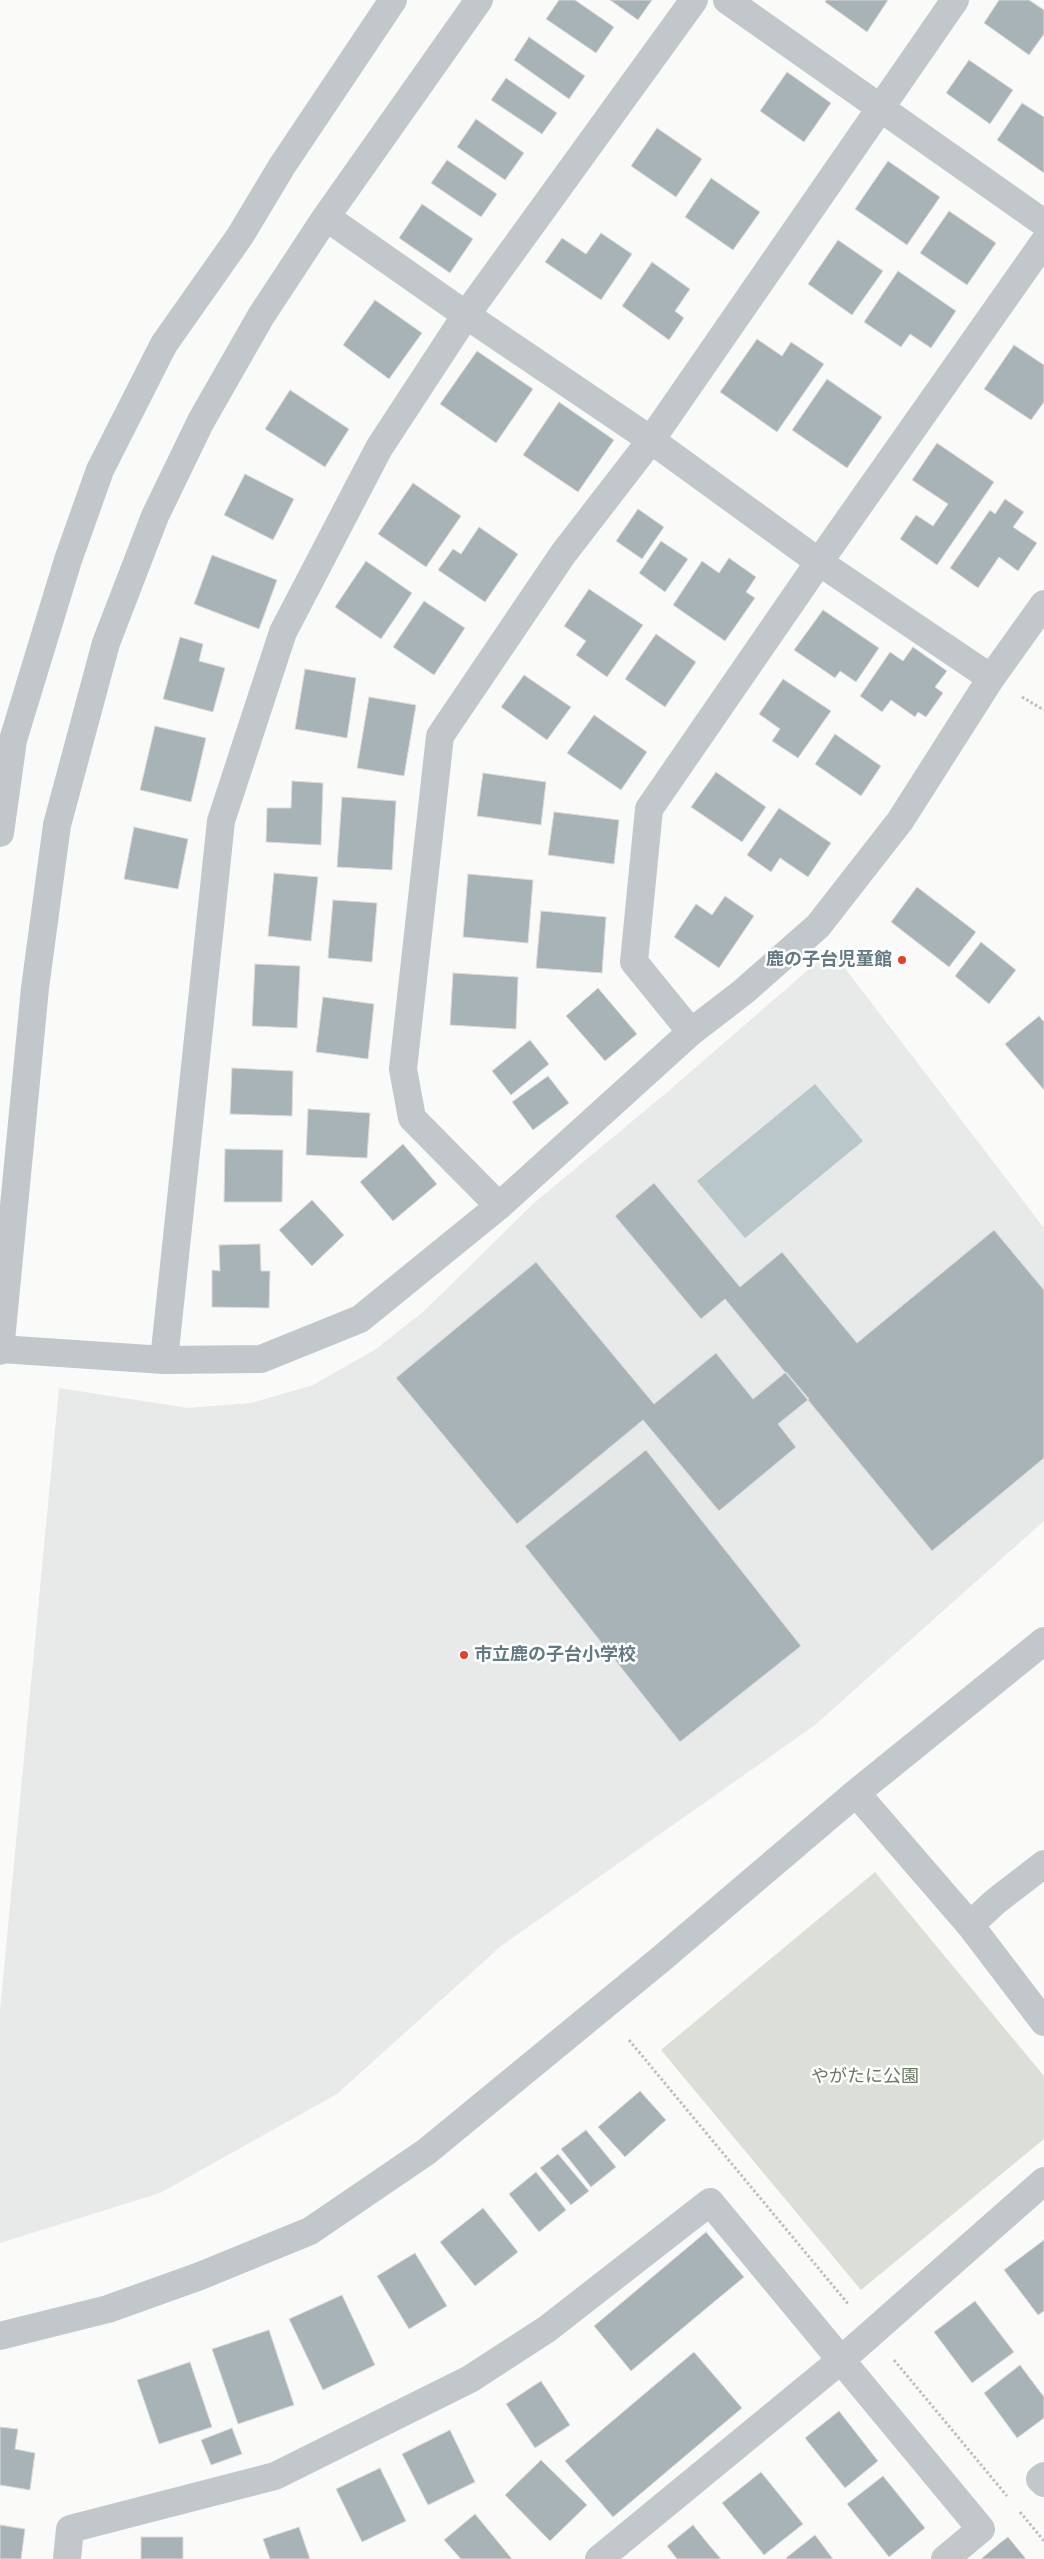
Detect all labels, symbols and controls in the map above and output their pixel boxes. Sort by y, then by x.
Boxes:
place label: 鹿の子台児童館 [766,949,892,971]
marker: 鹿の子台児童館 [896,954,908,966]
place label: 市立鹿の子台小学校 [474,1644,636,1666]
marker: 市立鹿の子台小学校 [458,1649,470,1661]
park label: やがたに公園 [811,2066,919,2088]

